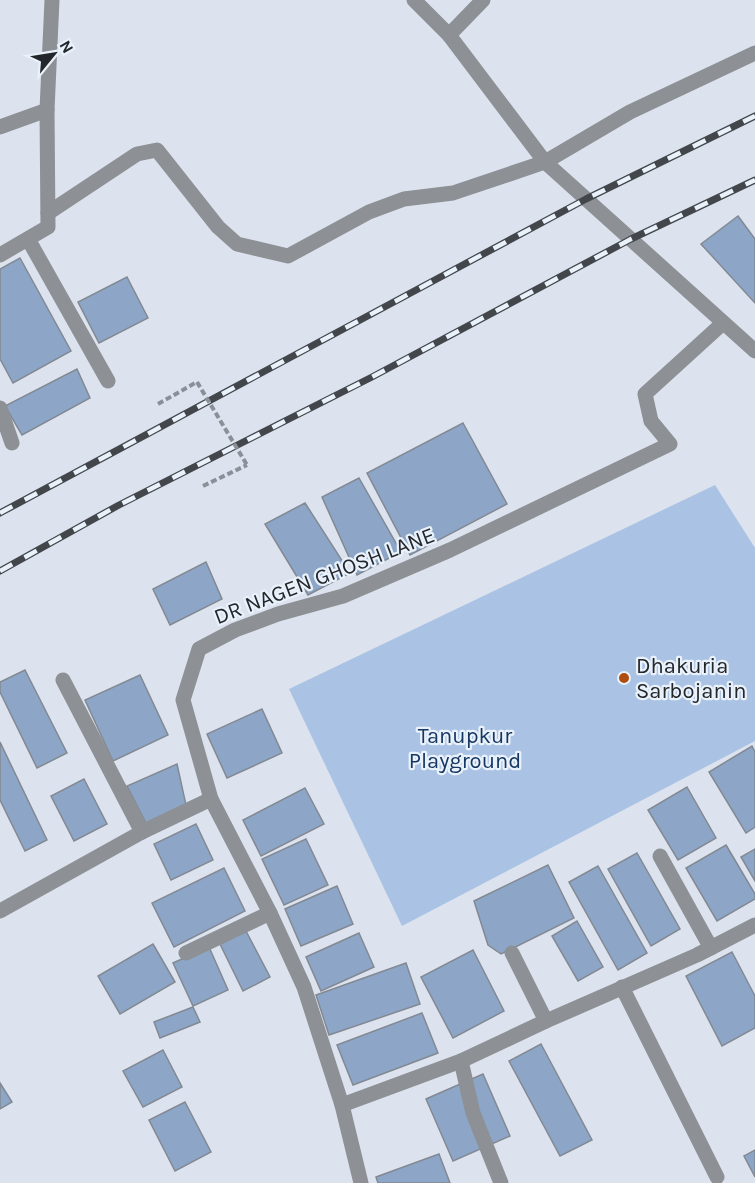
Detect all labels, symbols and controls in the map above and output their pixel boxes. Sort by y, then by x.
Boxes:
north arrow [24,24,84,84]
text: N [55,37,78,56]
street label: DR NAGEN GHOSH LANE [210,522,438,630]
place label: Dhakuria Sarbojanin [636,653,747,704]
marker: Dhakuria Sarbojanin [617,671,631,685]
park label: Tanupkur Playground [409,723,521,774]

